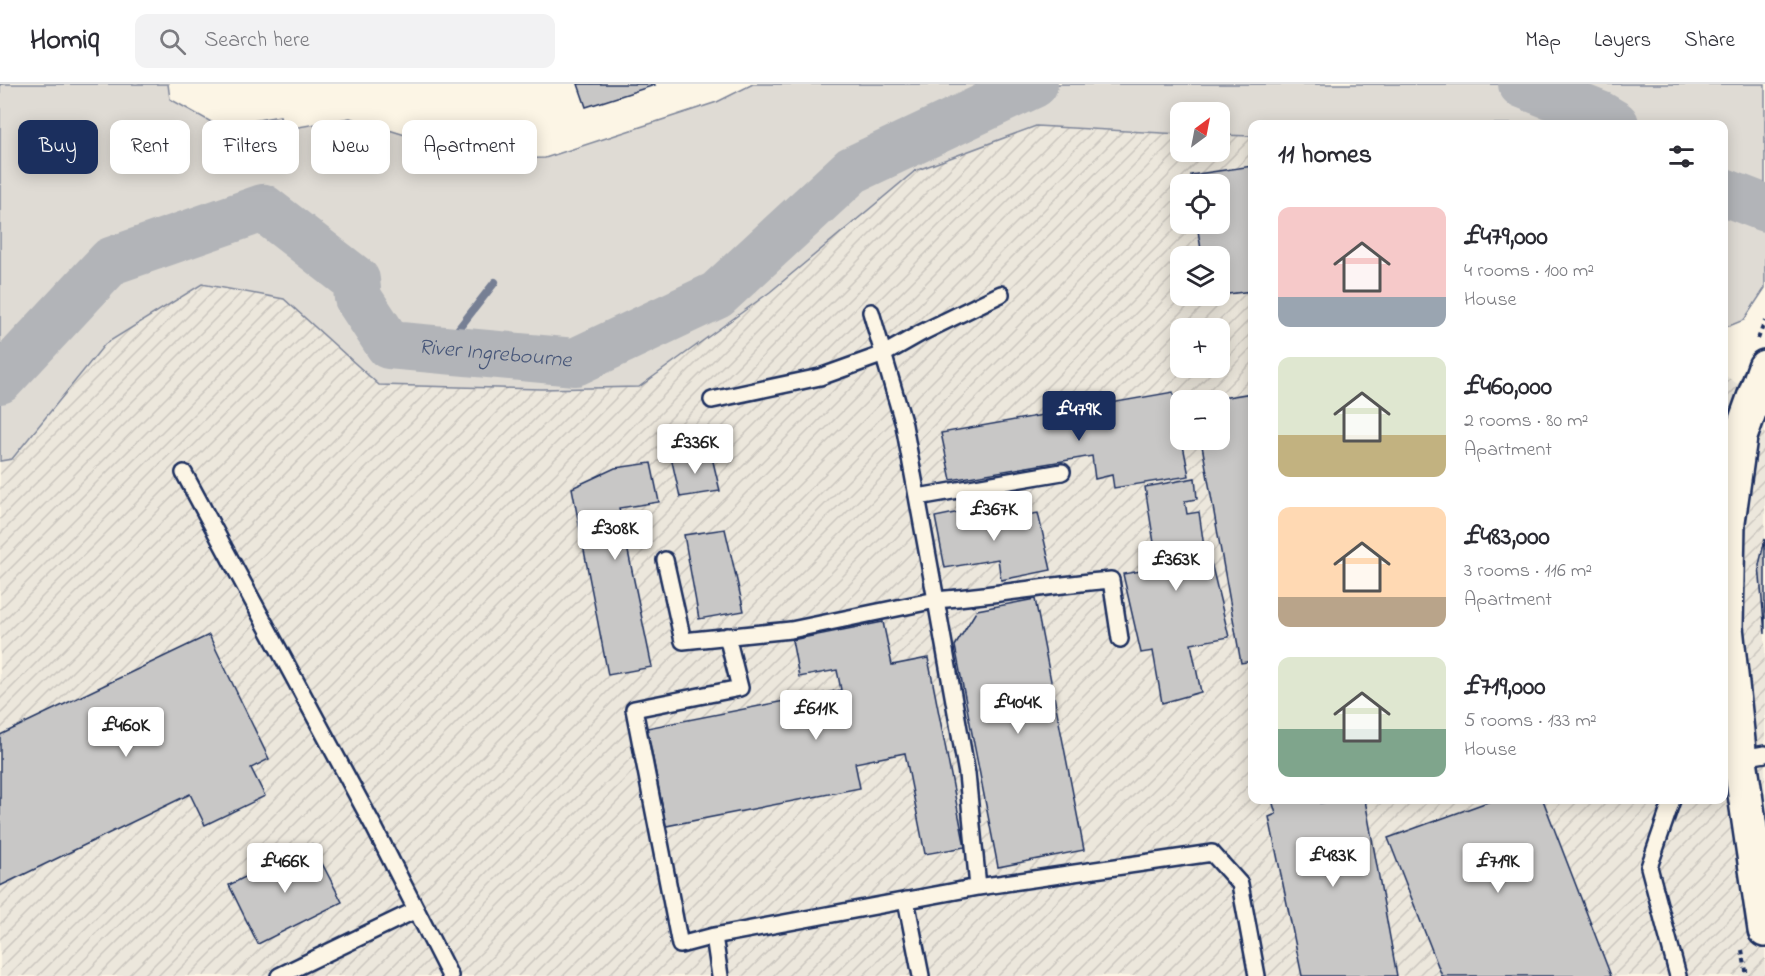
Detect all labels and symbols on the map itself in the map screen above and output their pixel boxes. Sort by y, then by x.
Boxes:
north arrow [1170,102,1230,162]
water label: River Ingrebourne [417,332,574,378]
pin: £479K [1037,391,1121,442]
pin: £336K [653,424,737,475]
pin: £367K [952,491,1036,542]
pin: £308K [573,510,657,561]
pin: £363K [1134,541,1218,592]
pin: £404K [976,684,1060,735]
pin: £611K [774,690,858,741]
pin: £460K [84,707,168,758]
pin: £483K [1291,837,1375,888]
pin: £466K [243,843,327,894]
pin: £719K [1456,843,1540,894]

